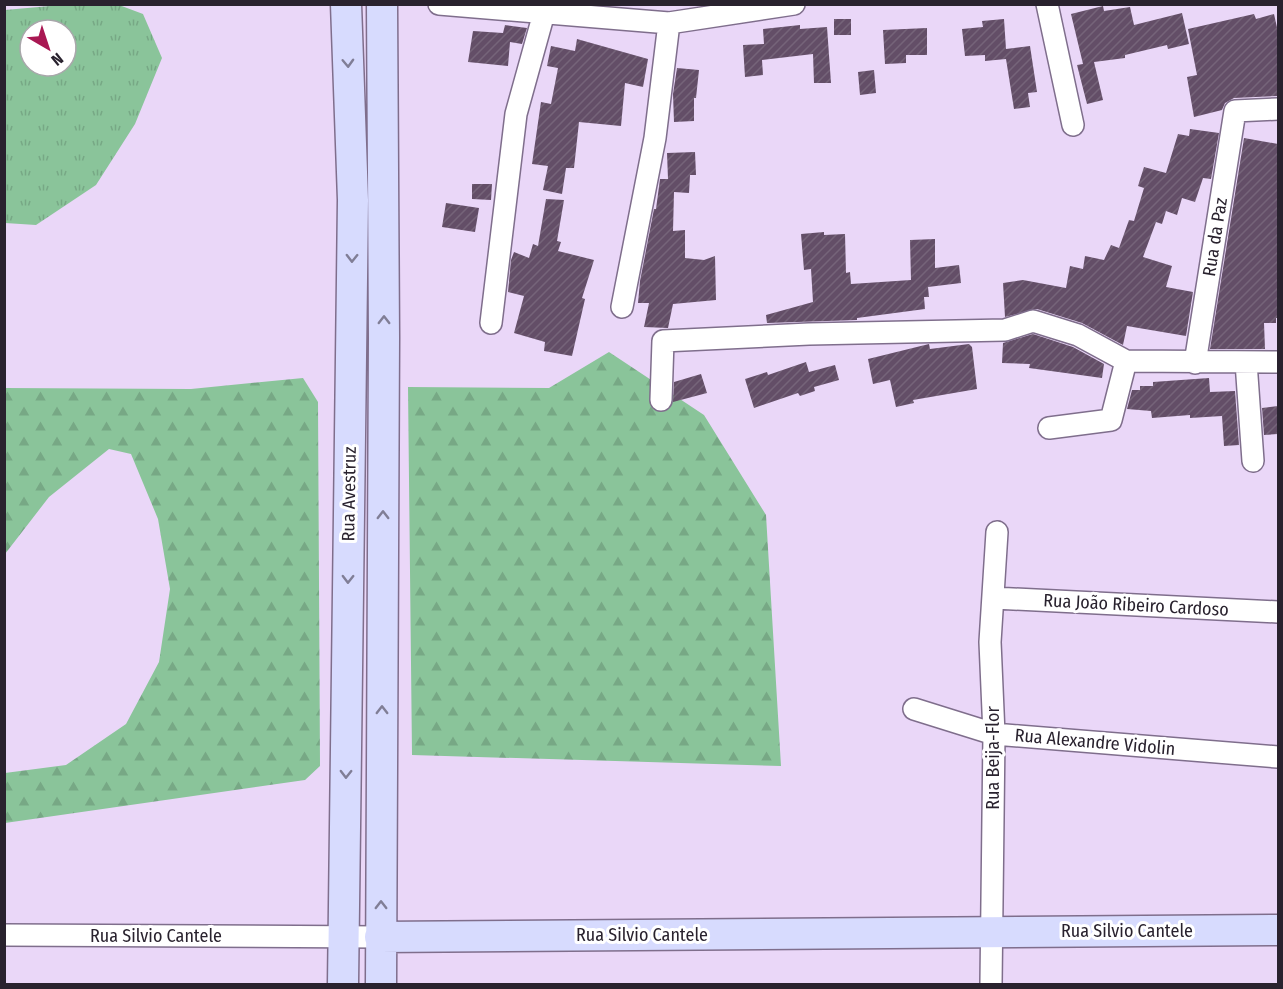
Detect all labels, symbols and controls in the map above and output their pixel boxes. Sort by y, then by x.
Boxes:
north arrow [18,18,78,78]
text: N [47,49,67,70]
one-way arrow [342,58,355,67]
street label: Rua da Paz [1198,196,1232,278]
one-way arrow [346,253,359,262]
one-way arrow [378,316,390,325]
street label: Rua Avestruz [337,446,361,542]
one-way arrow [377,511,389,520]
one-way arrow [342,574,354,583]
street label: Rua João Ribeiro Cardoso [1043,589,1229,621]
one-way arrow [376,706,388,715]
street label: Rua Beija-Flor [982,706,1004,810]
street label: Rua Alexandre Vidolin [1014,724,1176,760]
one-way arrow [339,769,352,778]
one-way arrow [375,901,387,910]
street label: Rua Silvio Cantele [1061,920,1193,942]
street label: Rua Silvio Cantele [576,924,708,946]
street label: Rua Silvio Cantele [90,925,222,947]

